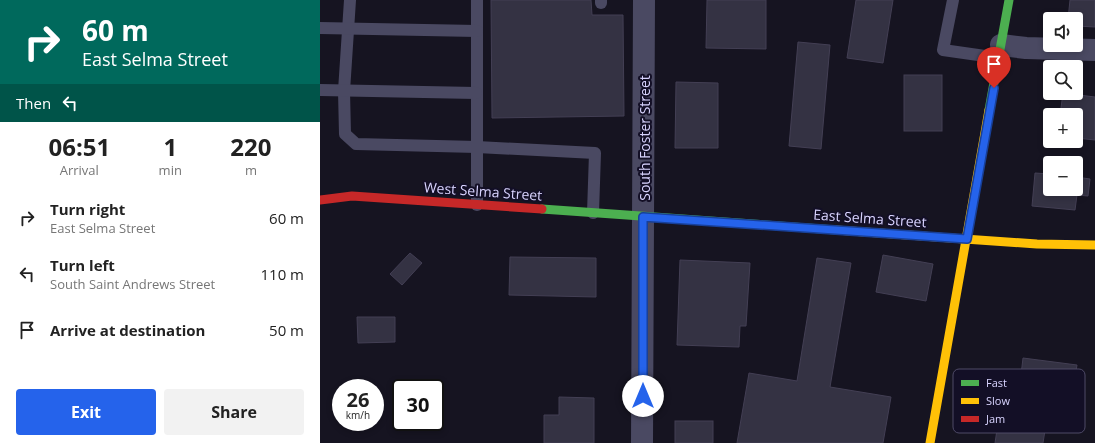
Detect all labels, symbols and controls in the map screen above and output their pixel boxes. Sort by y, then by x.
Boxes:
text: 60 m [82,11,149,49]
map controls [1043,12,1083,196]
button: sound [1043,12,1083,52]
icon: right [16,16,68,68]
text: East Selma Street [82,47,228,71]
pin [977,47,1011,88]
icon: arrive [983,53,1005,75]
button: search [1043,60,1083,100]
street label: South Foster Street [635,75,654,201]
icon: left [59,92,81,114]
text: Then [16,93,51,113]
button: + [1043,108,1083,148]
text: 06:51 [48,130,110,163]
text: 1 [163,130,177,163]
text: 220 [230,130,272,163]
button: − [1043,156,1083,196]
text: Arrival [60,161,99,179]
text: min [159,161,182,179]
text: m [245,161,257,179]
street label: West Selma Street [423,177,543,205]
text: Turn right [50,199,125,219]
street label: East Selma Street [813,205,927,231]
icon: right [16,207,38,229]
text: 60 m [269,208,304,228]
text: East Selma Street [50,219,155,237]
text: Turn left [50,255,115,275]
icon: left [16,263,38,285]
text: 110 m [260,264,304,284]
text: South Saint Andrews Street [50,275,215,293]
icon: arrive [16,319,38,341]
text: Arrive at destination [50,320,205,340]
text: 50 m [269,320,304,340]
legend [953,369,1085,433]
position arrow [622,375,664,417]
text: Fast [986,375,1007,390]
speed limit sign: 30 [392,379,444,431]
text: 26 [347,386,369,413]
button: Exit [16,389,156,435]
button: Share [164,389,304,435]
text: Slow [986,393,1010,408]
text: km/h [346,408,370,422]
text: Jam [985,411,1005,426]

